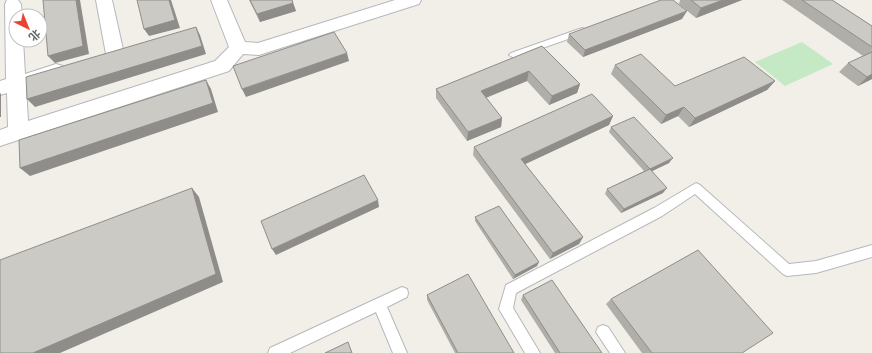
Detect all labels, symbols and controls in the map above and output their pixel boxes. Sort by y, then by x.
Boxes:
north arrow [8,8,48,48]
text: 北 [25,26,43,43]

